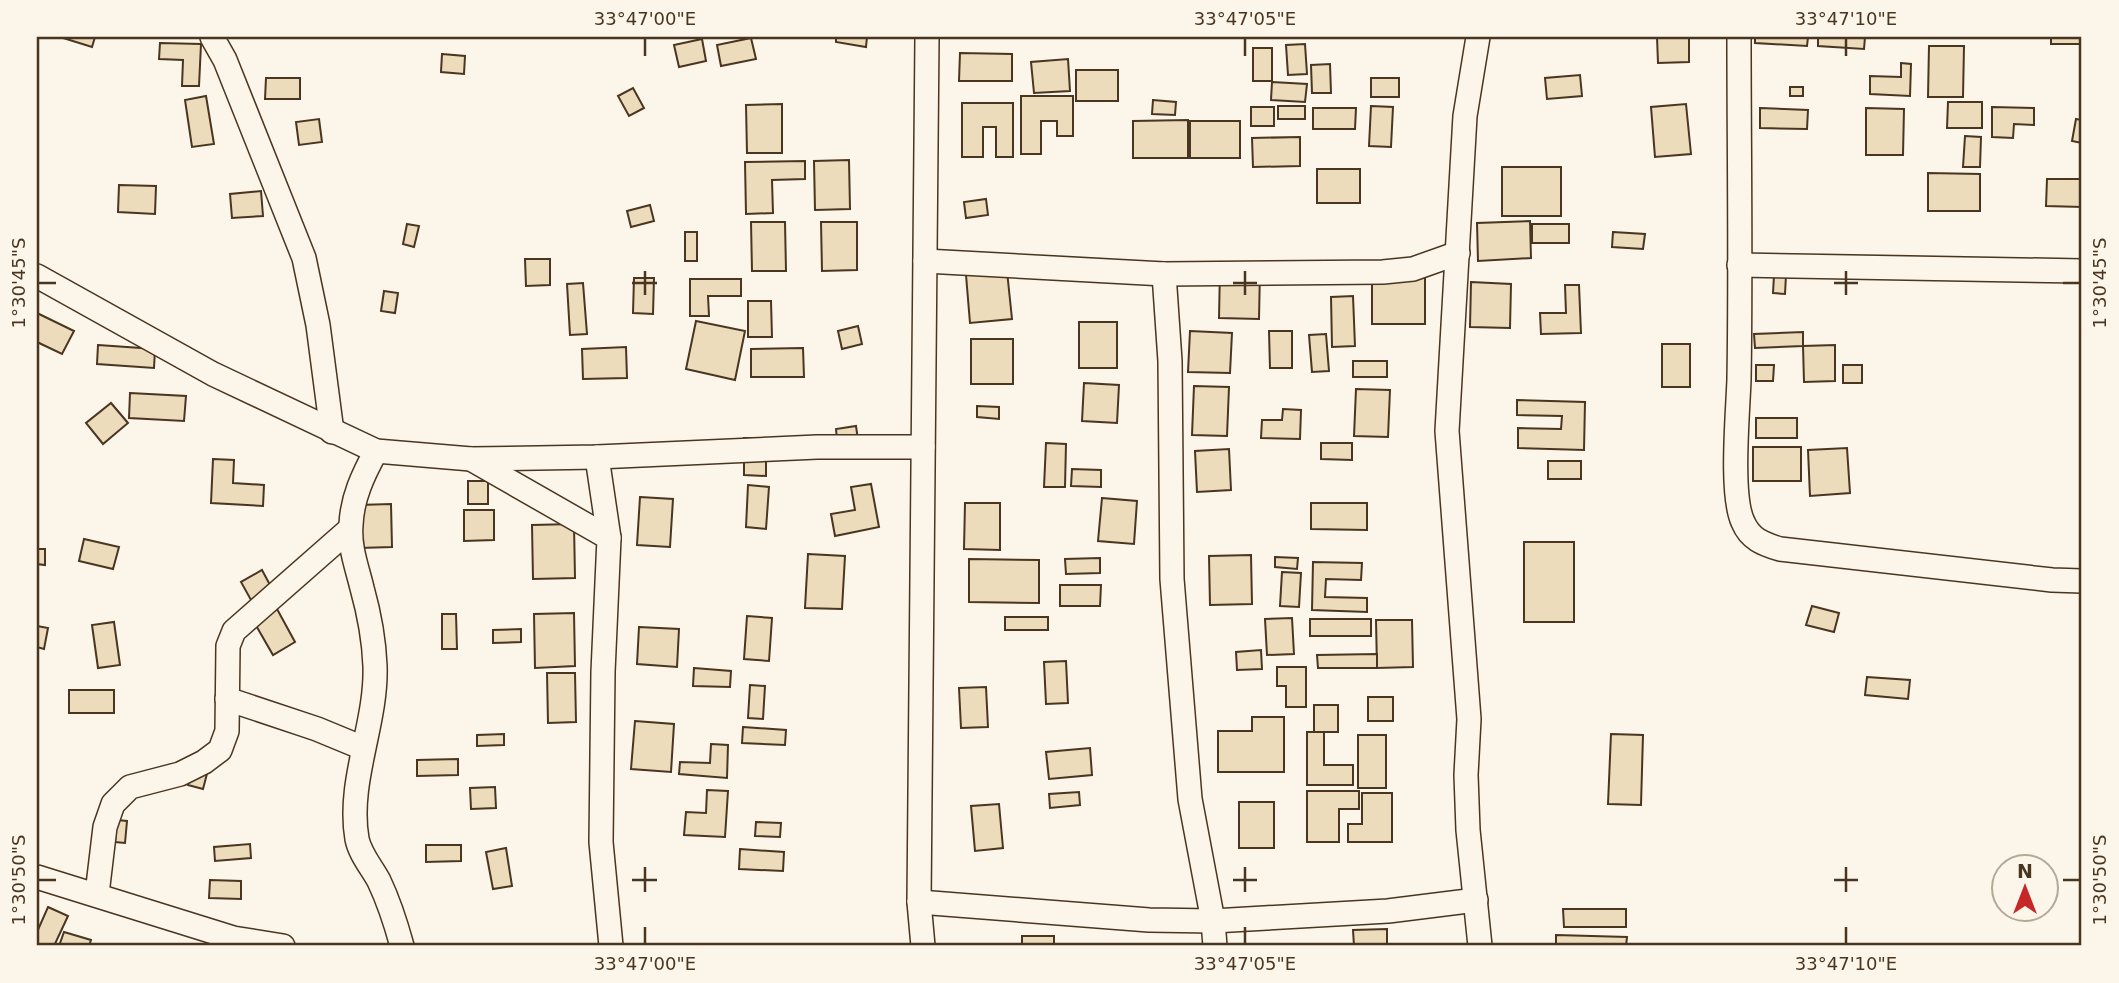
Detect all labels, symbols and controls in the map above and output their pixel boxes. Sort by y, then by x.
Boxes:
text: 33°47'00"E [594,8,696,29]
text: 33°47'05"E [1194,8,1296,29]
text: 33°47'10"E [1795,8,1897,29]
text: 1°30'45"S [8,238,29,328]
text: 1°30'45"S [2089,238,2110,328]
text: 1°30'50"S [8,835,29,925]
text: 1°30'50"S [2089,835,2110,925]
north arrow [1990,853,2060,923]
text: N [2017,860,2033,882]
text: 33°47'00"E [594,953,696,974]
text: 33°47'05"E [1194,953,1296,974]
text: 33°47'10"E [1795,953,1897,974]

